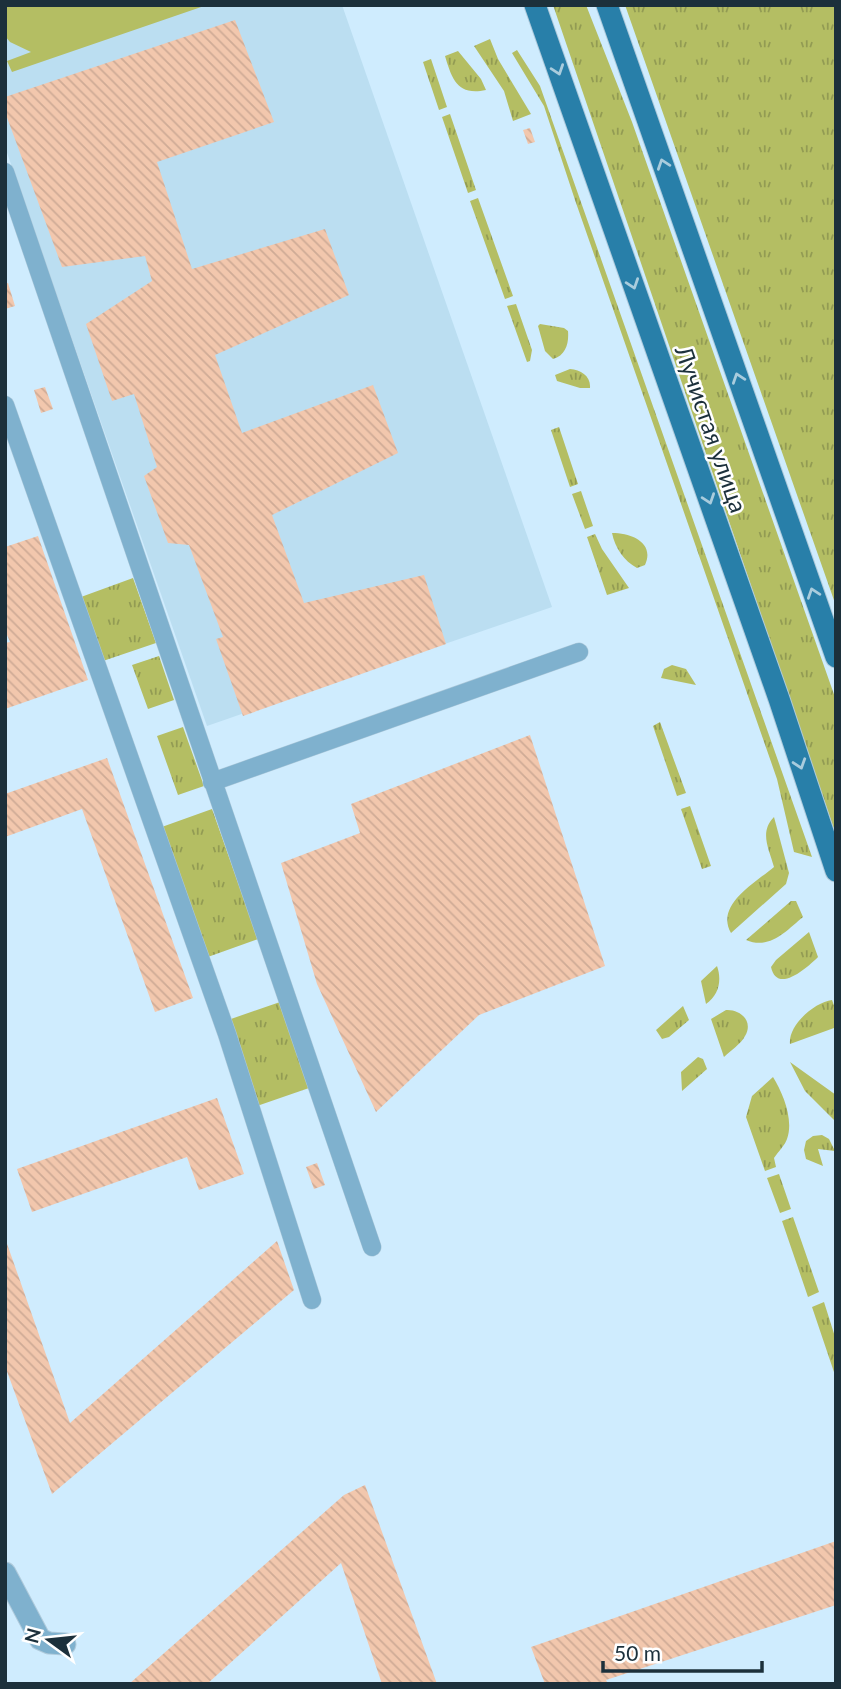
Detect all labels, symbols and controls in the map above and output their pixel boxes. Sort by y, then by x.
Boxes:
one-way arrow [550,63,564,75]
one-way arrow [657,158,671,170]
one-way arrow [625,278,639,290]
street label: Лучистая улица [670,341,754,516]
one-way arrow [732,373,746,385]
one-way arrow [701,492,715,505]
one-way arrow [807,587,821,600]
one-way arrow [792,757,806,769]
north arrow [14,1605,84,1675]
text: N [19,1625,45,1646]
scale bar [603,1630,762,1674]
text: 50 m [614,1640,661,1665]

